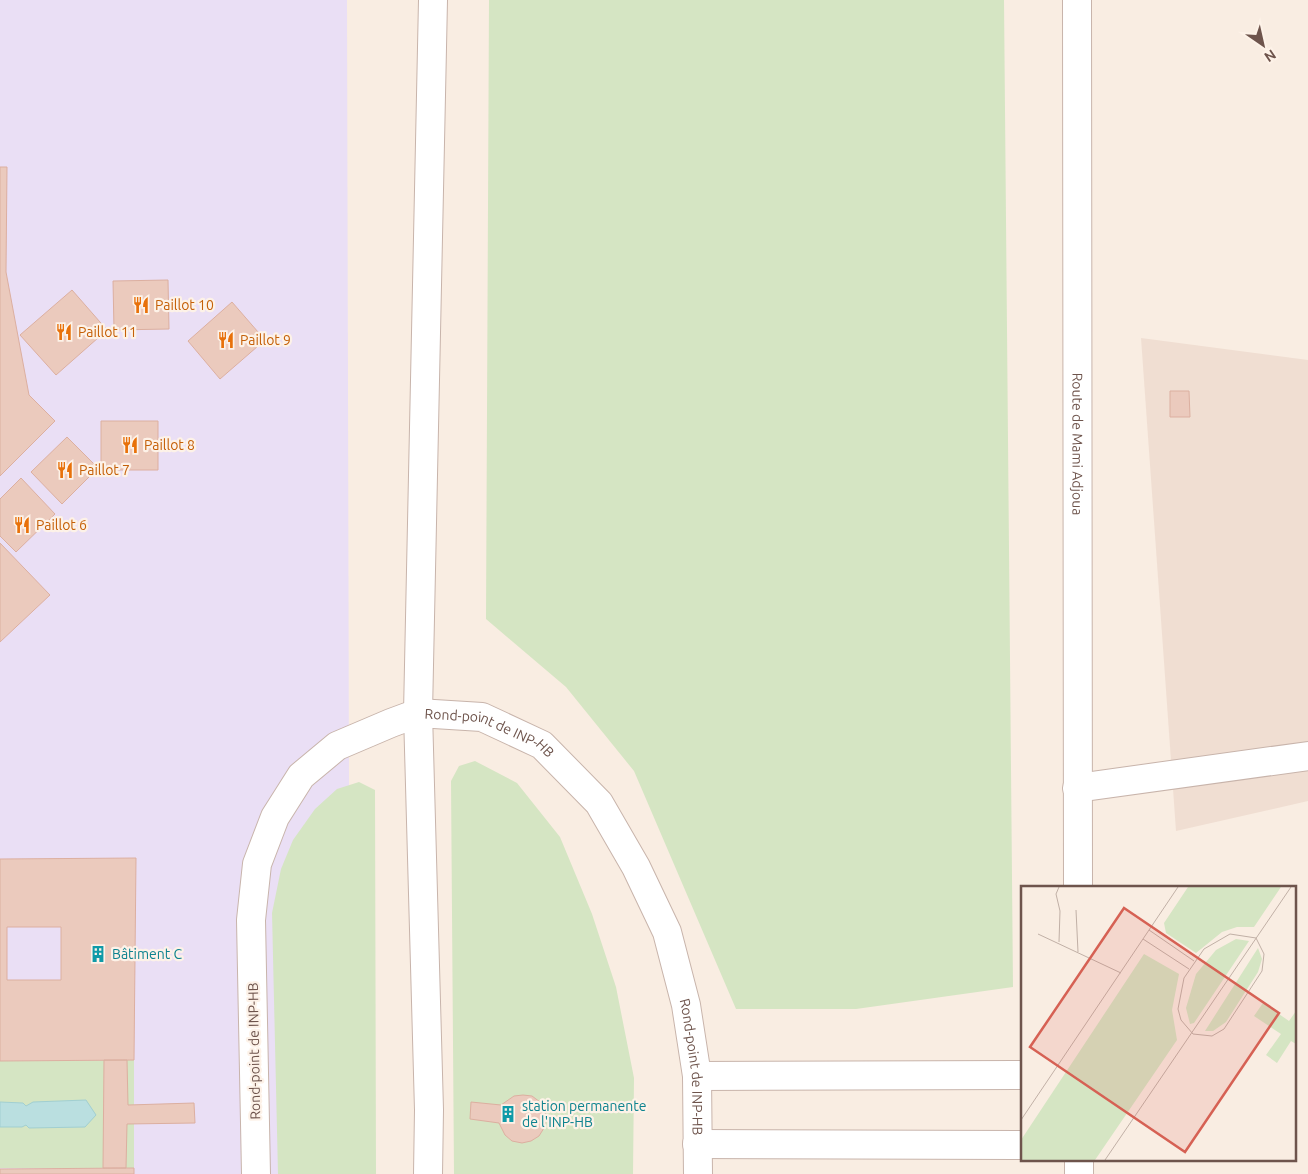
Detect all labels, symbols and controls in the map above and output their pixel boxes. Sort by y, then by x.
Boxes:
north arrow [1238,20,1288,70]
text: N [1261,46,1279,65]
restaurant icon: Paillot 10 [131,295,151,315]
place label: Paillot 10 [155,297,214,313]
restaurant icon: Paillot 11 [54,322,74,342]
place label: Paillot 11 [78,324,137,340]
restaurant icon: Paillot 9 [216,330,236,350]
place label: Paillot 9 [240,332,291,348]
street label: Route de Mami Adjoua [1069,373,1086,515]
restaurant icon: Paillot 8 [120,435,140,455]
place label: Paillot 8 [144,437,195,453]
restaurant icon: Paillot 7 [55,460,75,480]
place label: Paillot 7 [79,462,130,478]
restaurant icon: Paillot 6 [12,515,32,535]
place label: Paillot 6 [36,517,87,533]
street label: Rond-point de INP-HB [424,705,557,761]
inset map [1021,886,1296,1162]
building icon: Bâtiment C [88,944,108,964]
place label: Bâtiment C [112,946,183,962]
street label: Rond-point de INP-HB [245,982,263,1120]
street label: Rond-point de INP-HB [677,997,706,1135]
place label: station permanente de l'INP-HB [522,1098,646,1130]
building icon: station permanente de l'INP-HB [498,1104,518,1124]

